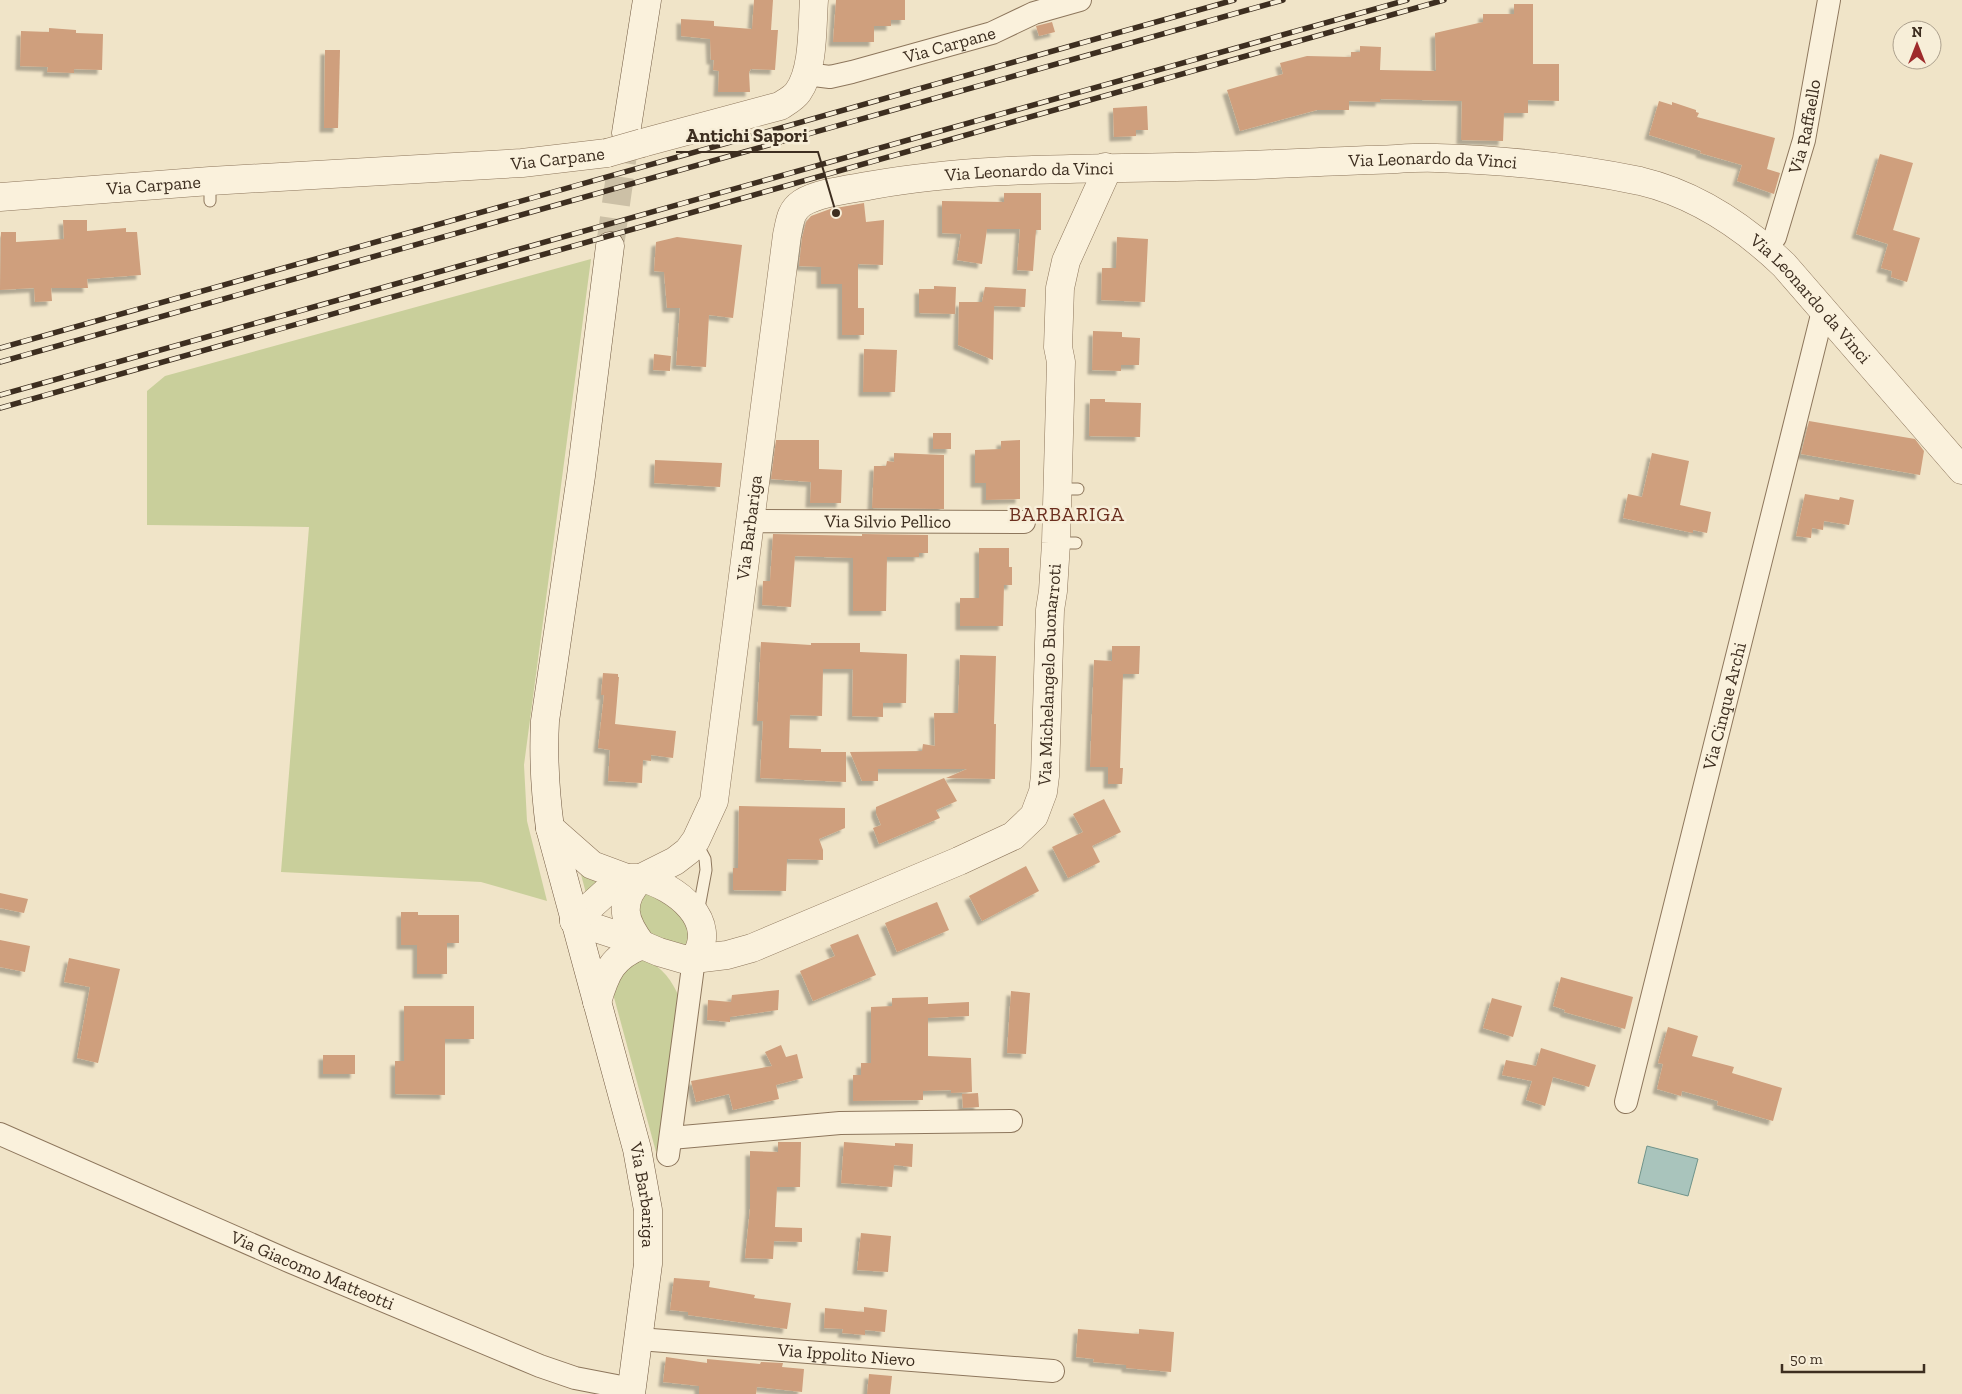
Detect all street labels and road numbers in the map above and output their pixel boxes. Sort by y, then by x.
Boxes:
street label: Via Carpane [900,22,998,68]
street label: Via Raffaello [1783,78,1826,177]
street label: Via Carpane [509,142,606,175]
street label: Via Leonardo da Vinci [1347,147,1518,174]
street label: Via Leonardo da Vinci [943,157,1114,186]
street label: Via Carpane [105,171,201,200]
street label: Via Leonardo da Vinci [1745,229,1876,368]
street label: Via Barbariga [731,473,767,582]
street label: Via Silvio Pellico [824,510,951,533]
street label: Via Michelangelo Buonarroti [1033,563,1066,788]
street label: Via Cinque Archi [1698,640,1751,773]
street label: Via Barbariga [624,1139,659,1248]
street label: Via Giacomo Matteotti [226,1225,398,1315]
street label: Via Ippolito Nievo [776,1339,916,1371]

